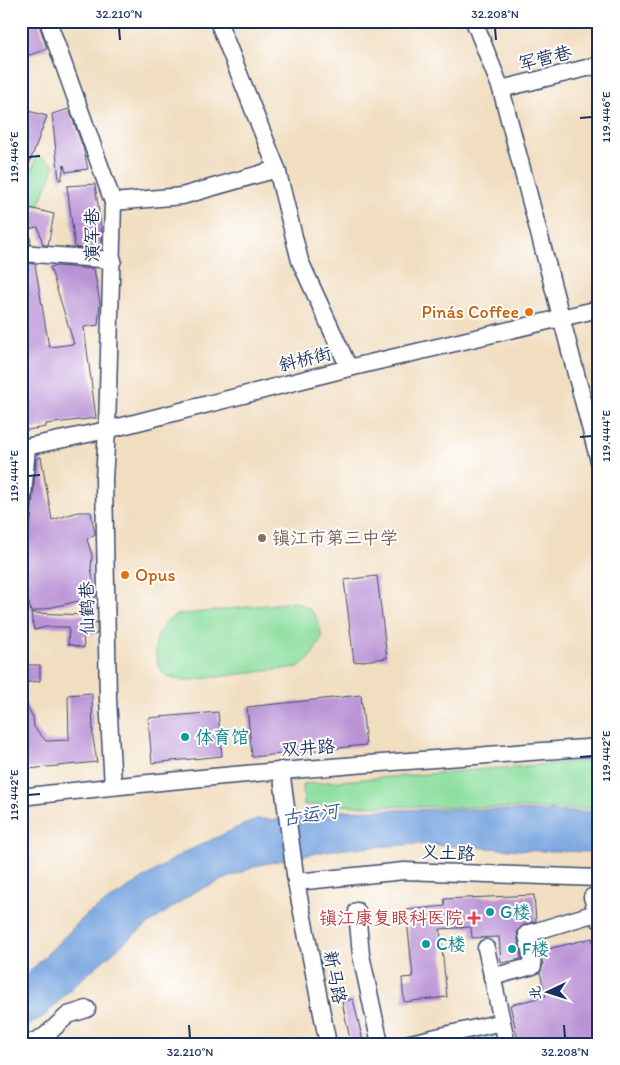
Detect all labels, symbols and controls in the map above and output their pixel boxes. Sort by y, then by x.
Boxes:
text: 32.210°N [96,7,142,21]
text: 32.208°N [471,7,519,21]
street label: 军营巷 [516,41,574,75]
text: 119.446°E [599,91,613,143]
text: 119.446°E [7,131,21,183]
street label: 演军巷 [81,208,103,262]
place label: Pinás Coffee [421,301,519,323]
marker: Pinás Coffee [523,306,535,318]
street label: 斜桥街 [276,342,334,376]
text: 119.444°E [599,410,613,462]
text: 119.444°E [7,450,21,502]
place label: 镇江市第三中学 [272,527,398,549]
marker: 镇江市第三中学 [256,532,268,544]
place label: Opus [135,564,176,586]
marker: Opus [119,569,131,581]
street label: 仙鹤巷 [76,581,98,635]
place label: 体育馆 [195,726,249,748]
text: 119.442°E [599,730,613,782]
marker: 体育馆 [179,731,191,743]
street label: 双井路 [280,735,336,761]
text: 119.442°E [7,769,21,821]
water label: 古运河 [280,799,343,830]
street label: 义土路 [421,841,475,865]
place label: G楼 [500,901,530,923]
marker: G楼 [484,906,496,918]
place label: 镇江康复眼科医院 [319,907,463,929]
marker: 镇江康复眼科医院 [467,911,481,925]
place label: C楼 [436,933,466,955]
marker: C楼 [420,938,432,950]
place label: F楼 [522,938,549,960]
marker: F楼 [506,943,518,955]
street label: 新马路 [319,948,351,1006]
north arrow [522,968,572,1018]
text: 北 [527,985,544,1000]
text: 32.210°N [167,1045,213,1059]
text: 32.208°N [541,1045,589,1059]

